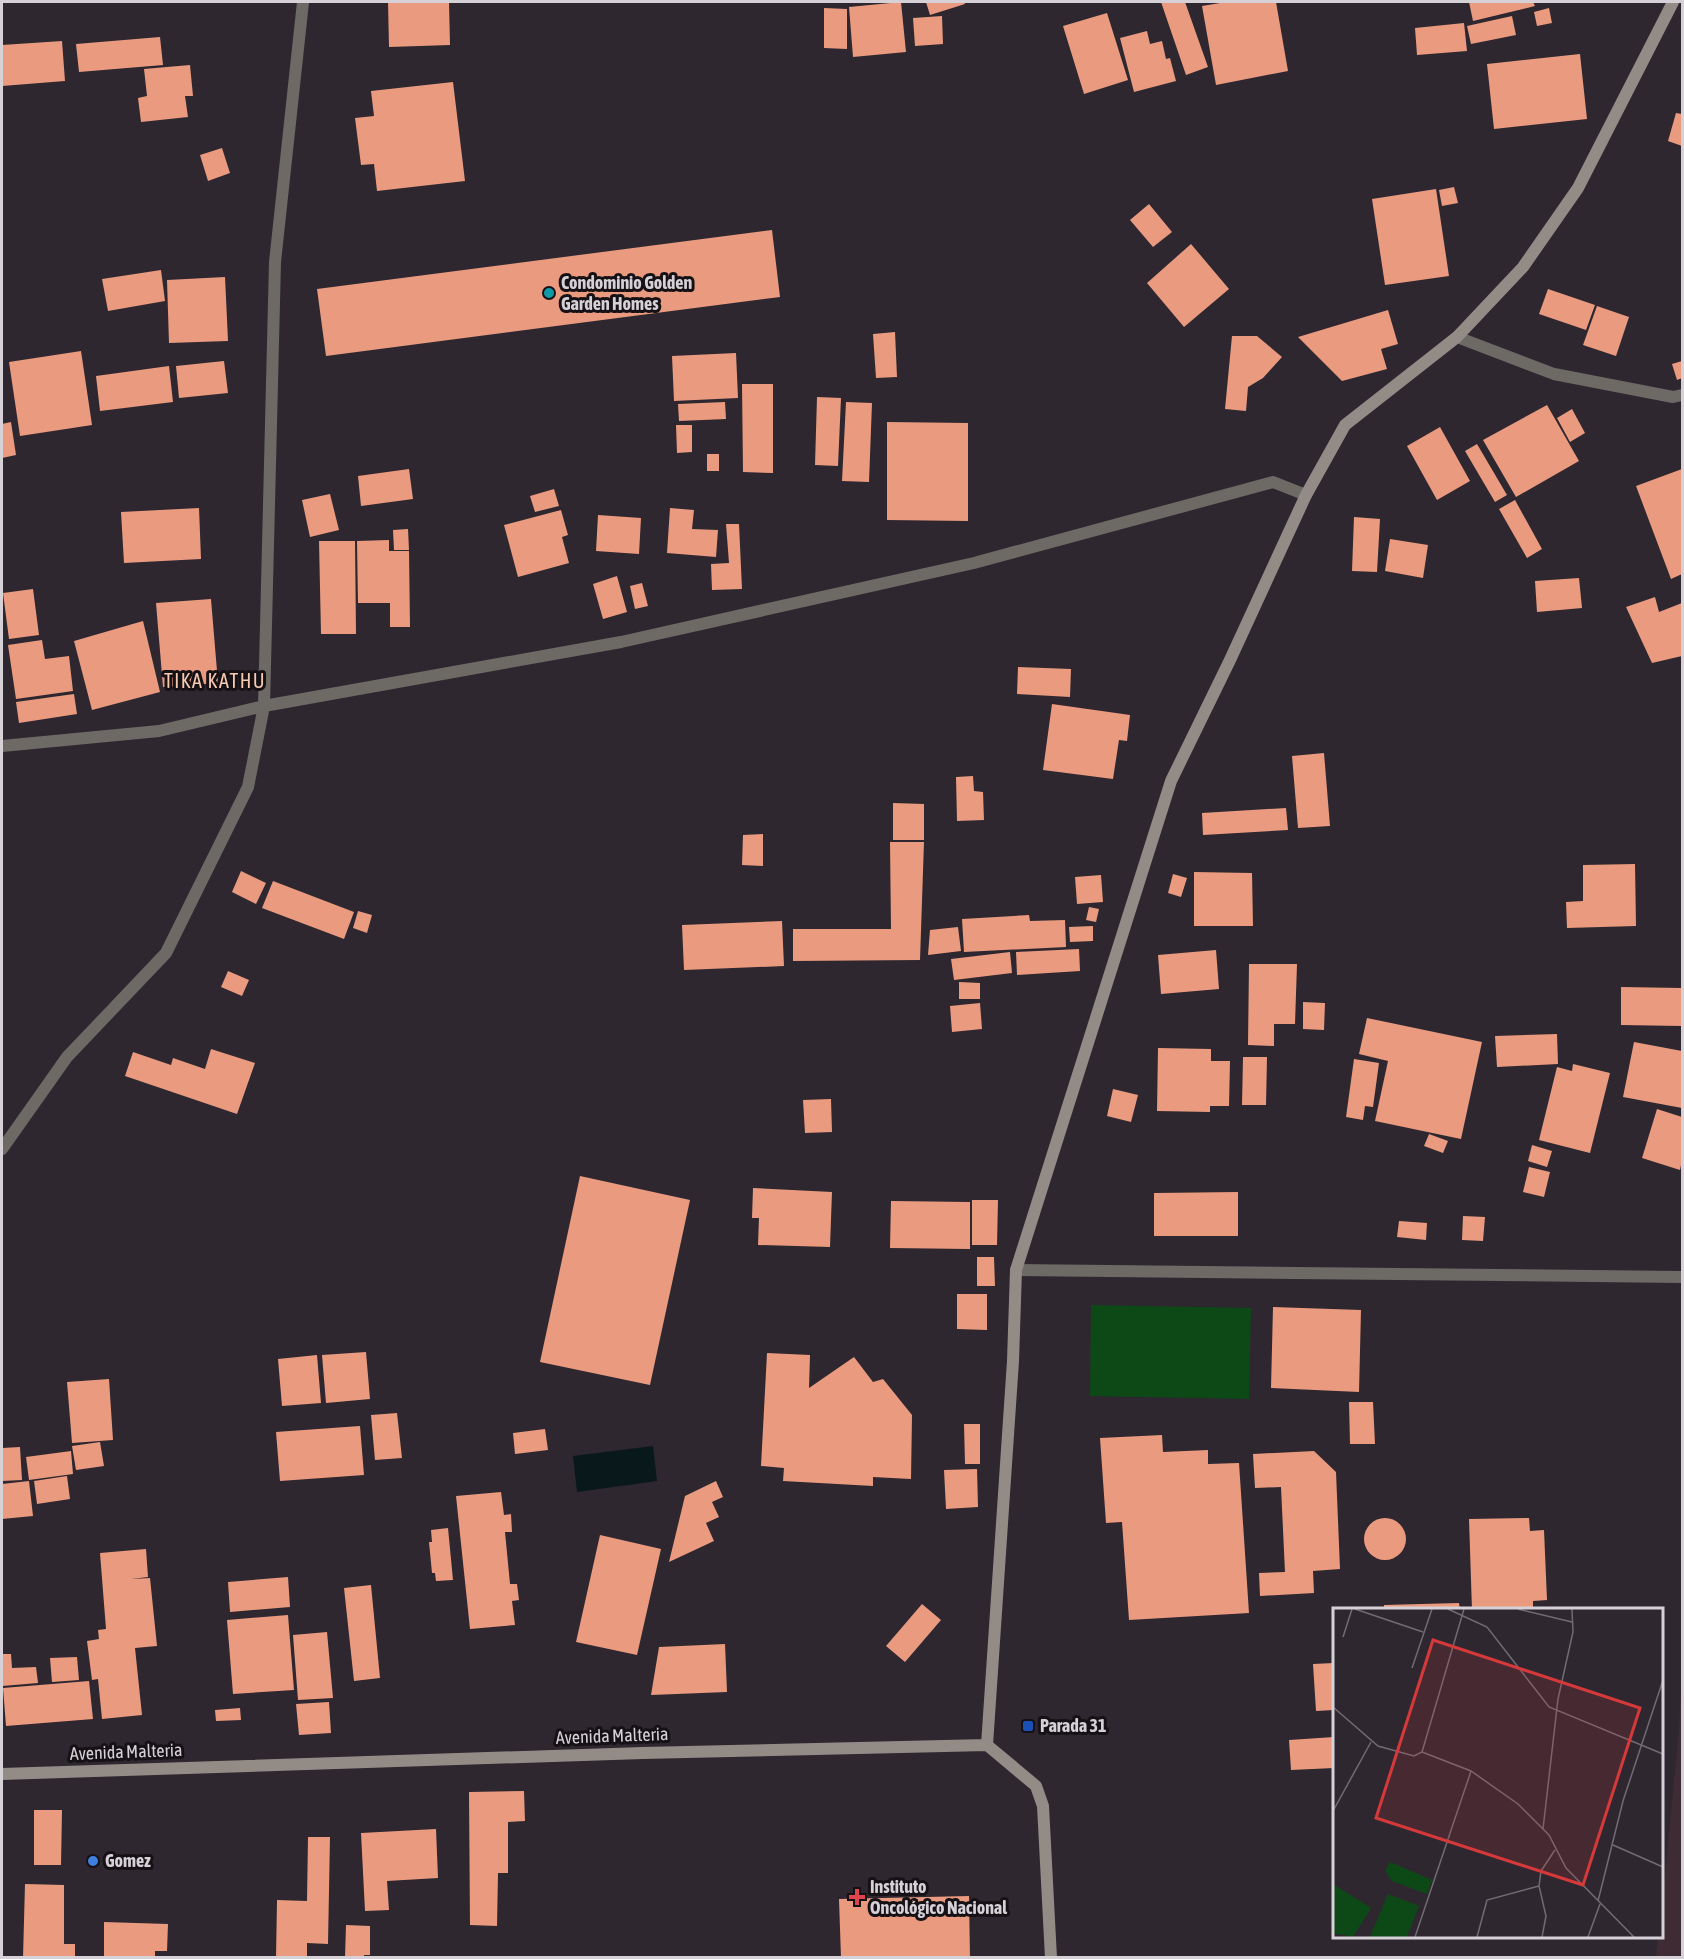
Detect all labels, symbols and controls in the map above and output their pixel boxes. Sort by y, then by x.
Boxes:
place label: Condominio Golden Garden Homes [561,272,692,314]
marker: Condominio Golden Garden Homes [542,286,556,300]
district label: TIKA KATHU [164,669,266,692]
inset map [1333,1608,1663,1938]
place label: Parada 31 [1040,1715,1106,1736]
marker: Parada 31 [1021,1719,1035,1733]
street label: Avenida Malteria [555,1723,669,1748]
street label: Avenida Malteria [69,1739,183,1764]
place label: Gomez [105,1850,151,1871]
marker: Gomez [86,1854,100,1868]
place label: Instituto Oncológico Nacional [870,1876,1007,1918]
marker: Instituto Oncológico Nacional [848,1888,866,1906]

